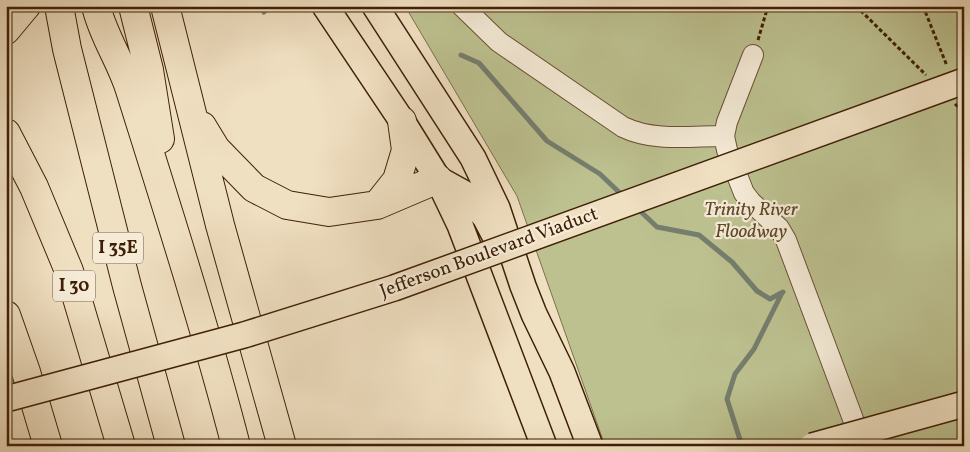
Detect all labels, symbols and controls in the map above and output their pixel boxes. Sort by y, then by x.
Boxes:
park label: Trinity River Floodway [704,197,799,245]
street label: Jefferson Boulevard Viaduct [376,201,602,305]
road number: I 35E [93,232,143,264]
road number: I 30 [53,270,95,302]

